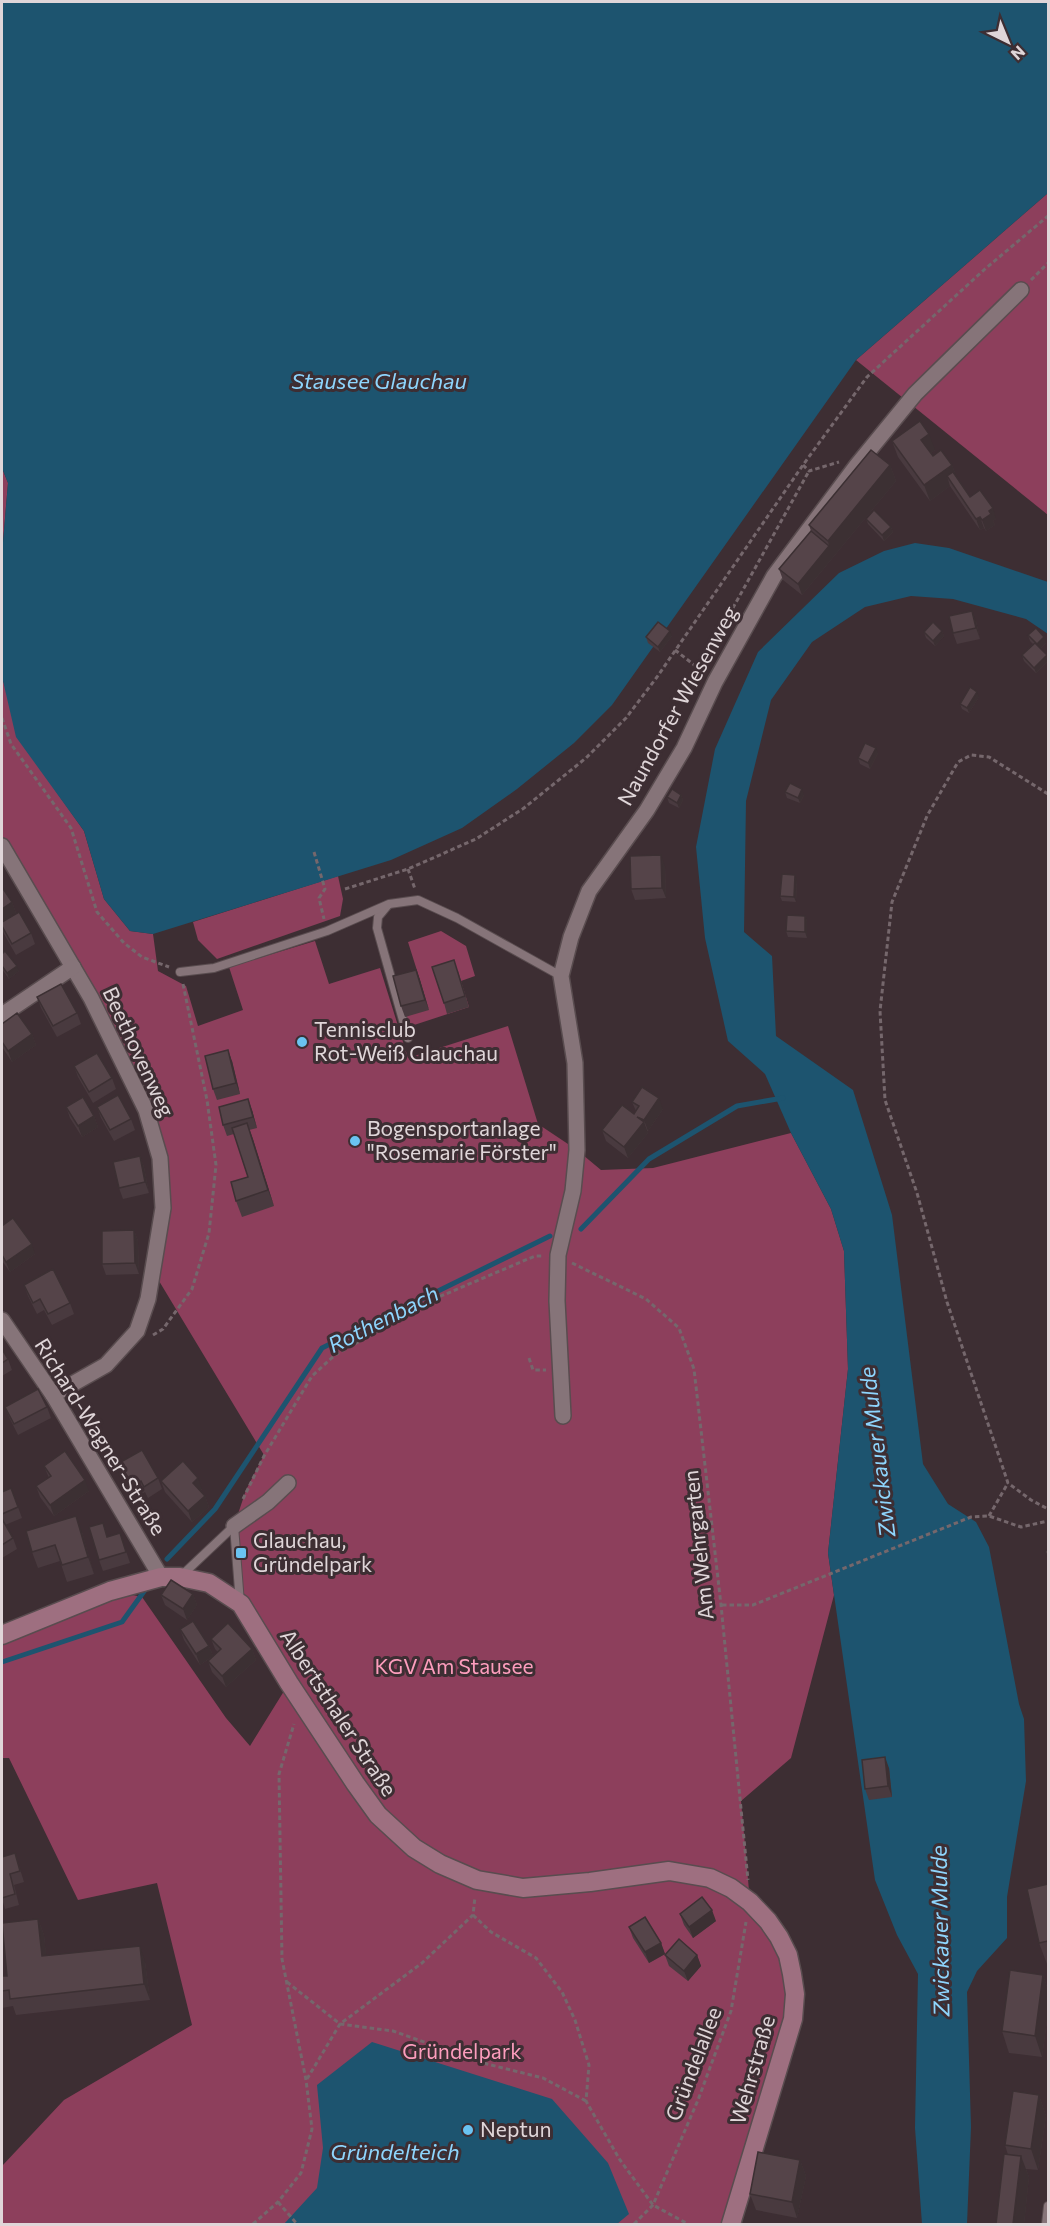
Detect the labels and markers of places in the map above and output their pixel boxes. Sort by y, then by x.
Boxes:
place label: Tennisclub Rot-Weiß Glauchau [314,1016,498,1065]
marker: Tennisclub Rot-Weiß Glauchau [295,1035,309,1049]
place label: Bogensportanlage "Rosemarie Förster" [367,1115,557,1164]
marker: Bogensportanlage "Rosemarie Förster" [348,1134,362,1148]
place label: Glauchau, Gründelpark [253,1527,372,1576]
marker: Glauchau, Gründelpark [234,1546,248,1560]
place label: Neptun [480,2116,552,2141]
marker: Neptun [461,2123,475,2137]

